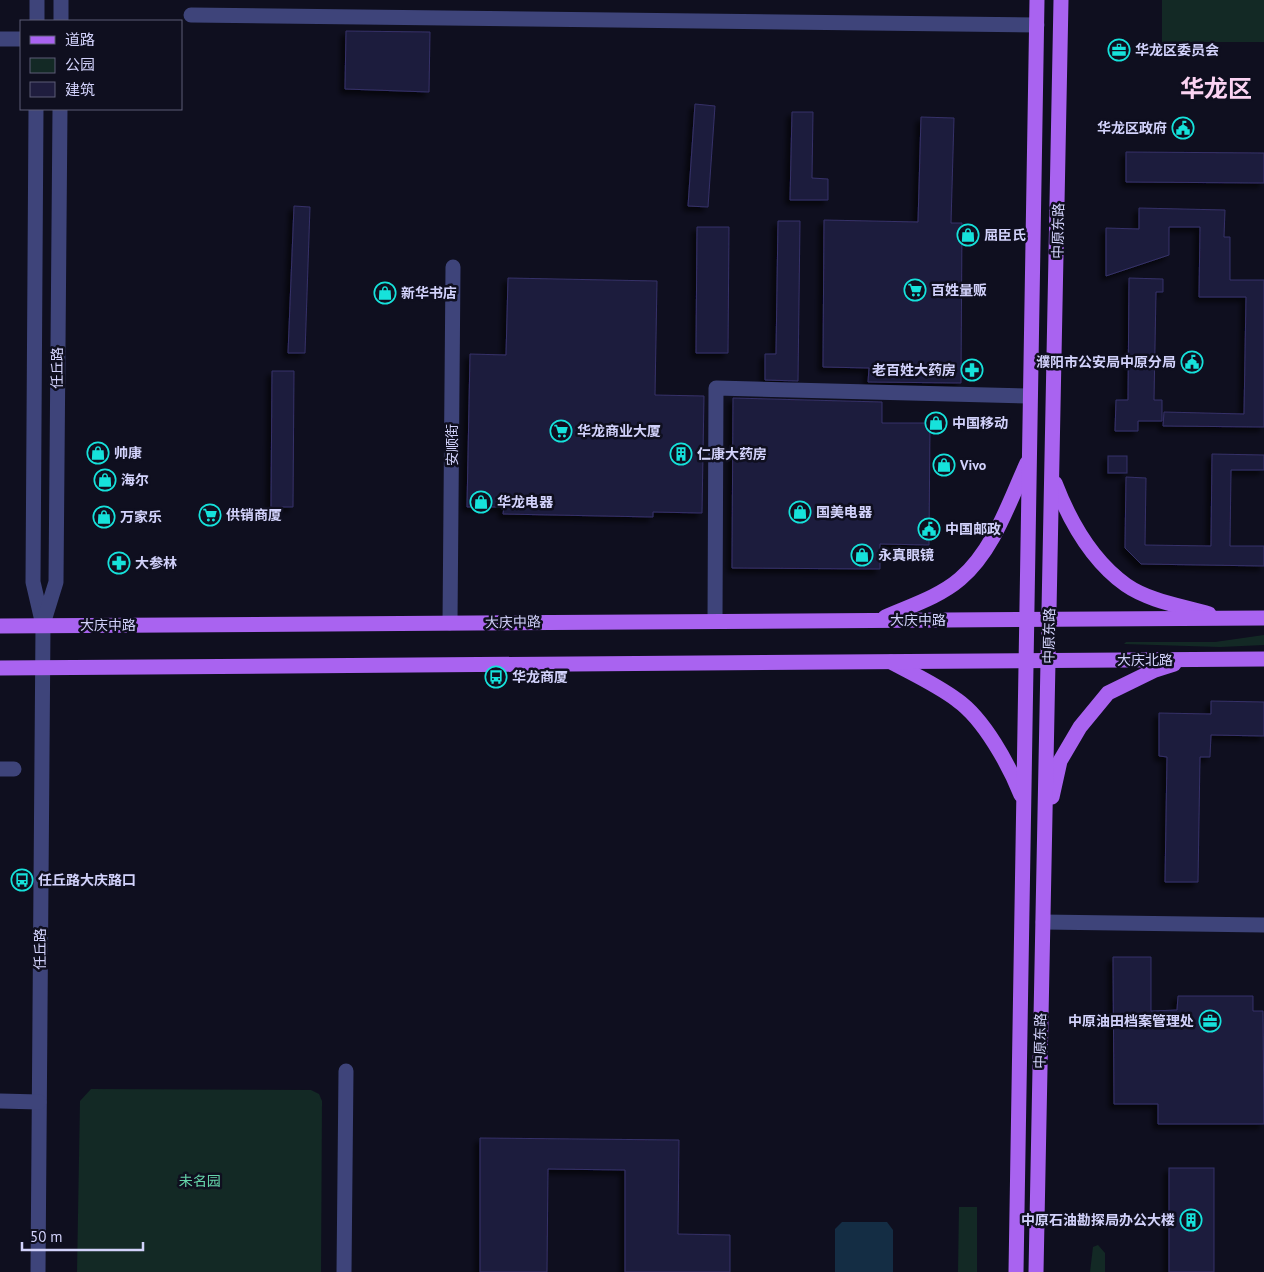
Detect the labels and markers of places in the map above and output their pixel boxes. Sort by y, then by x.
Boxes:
office icon: 华龙区委员会 [1107,38,1131,62]
place label: 华龙区委员会 [1135,41,1219,59]
public building icon: 华龙区政府 [1171,116,1195,140]
place label: 华龙区政府 [1097,119,1167,137]
shop icon: 屈臣氏 [956,223,980,247]
place label: 屈臣氏 [984,226,1026,244]
supermarket icon: 百姓量贩 [903,278,927,302]
shop icon: 新华书店 [373,281,397,305]
place label: 百姓量贩 [931,281,987,299]
place label: 新华书店 [401,284,457,302]
public building icon: 濮阳市公安局中原分局 [1180,350,1204,374]
place label: 濮阳市公安局中原分局 [1036,353,1176,371]
pharmacy icon: 老百姓大药房 [960,358,984,382]
place label: 老百姓大药房 [872,361,956,379]
shop icon: 中国移动 [924,411,948,435]
place label: 中国移动 [952,414,1008,432]
supermarket icon: 华龙商业大厦 [549,419,573,443]
place label: 华龙商业大厦 [577,422,661,440]
shop icon: 帅康 [86,441,110,465]
building icon: 仁康大药房 [669,442,693,466]
place label: 帅康 [114,444,142,462]
place label: 仁康大药房 [697,445,767,463]
shop icon: Vivo [932,453,956,477]
place label: Vivo [959,456,987,474]
shop icon: 海尔 [93,468,117,492]
place label: 海尔 [121,471,149,489]
shop icon: 华龙电器 [469,490,493,514]
place label: 华龙电器 [497,493,554,511]
shop icon: 国美电器 [788,500,812,524]
supermarket icon: 供销商厦 [198,503,222,527]
place label: 国美电器 [816,503,873,521]
shop icon: 万家乐 [92,505,116,529]
place label: 供销商厦 [226,506,282,524]
place label: 万家乐 [120,508,162,526]
public building icon: 中国邮政 [917,517,941,541]
place label: 中国邮政 [945,520,1001,538]
shop icon: 永真眼镜 [850,543,874,567]
place label: 永真眼镜 [878,546,934,564]
pharmacy icon: 大参林 [107,551,131,575]
place label: 大参林 [135,554,177,572]
bus stop icon: 华龙商厦 [484,665,508,689]
place label: 华龙商厦 [512,668,568,686]
bus stop icon: 任丘路大庆路口 [10,868,34,892]
place label: 任丘路大庆路口 [38,871,136,889]
office icon: 中原油田档案管理处 [1198,1009,1222,1033]
place label: 中原油田档案管理处 [1068,1012,1194,1030]
building icon: 中原石油勘探局办公大楼 [1179,1208,1203,1232]
place label: 中原石油勘探局办公大楼 [1021,1211,1175,1229]

